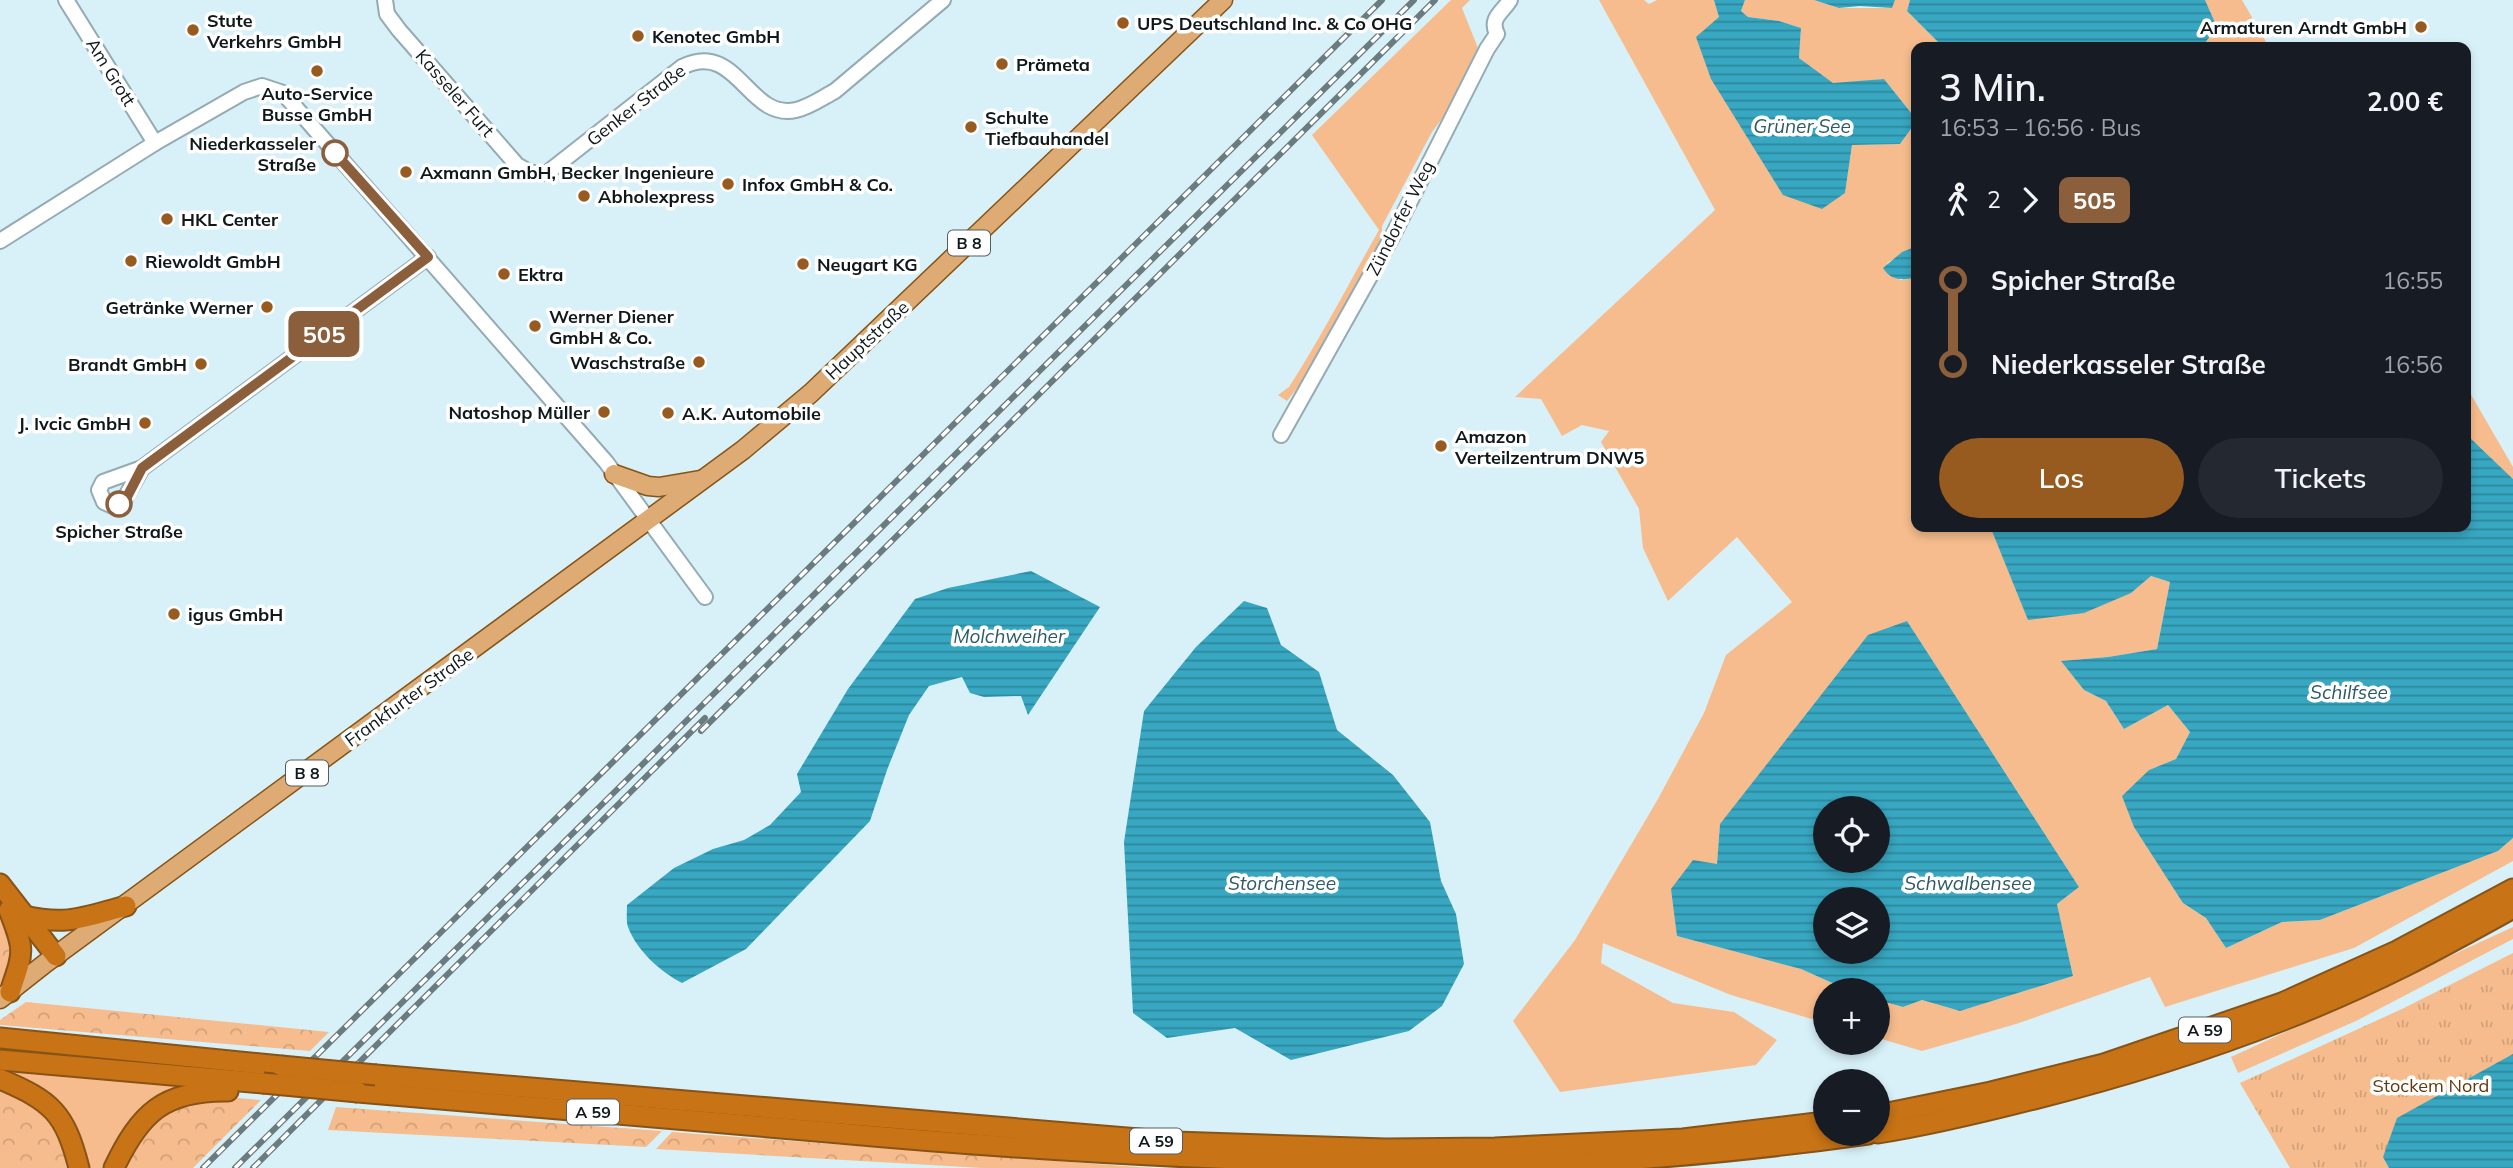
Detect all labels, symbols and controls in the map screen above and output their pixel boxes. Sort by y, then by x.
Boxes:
place label: Stute Verkehrs GmbH [206,9,342,53]
place label: UPS Deutschland Inc. & Co OHG [1137,12,1412,35]
marker: UPS Deutschland Inc. & Co OHG [1115,15,1131,31]
place label: Armaturen Arndt GmbH [2200,16,2407,39]
marker: Armaturen Arndt GmbH [2413,19,2429,35]
marker: Stute Verkehrs GmbH [185,22,201,38]
place label: Kenotec GmbH [652,25,780,48]
marker: Kenotec GmbH [630,28,646,44]
street label: Am Grott [81,34,141,110]
street label: Kasseler Furt [411,44,499,142]
place label: Prämeta [1016,53,1090,76]
marker: Prämeta [994,56,1010,72]
street label: Genker Straße [582,59,690,151]
marker: Auto-Service Busse GmbH [309,63,325,79]
text: 3 Min. [1939,63,2046,111]
place label: Auto-Service Busse GmbH [261,82,373,126]
text: 2.00 € [2367,85,2443,118]
place label: Schulte Tiefbauhandel [985,106,1109,150]
text: 16:53 – 16:56 · Bus [1939,113,2141,142]
water label: Grüner See [1753,114,1851,138]
marker: Schulte Tiefbauhandel [963,119,979,135]
place label: Niederkasseler Straße [189,132,317,176]
marker: Niederkasseler Straße [322,140,348,166]
street label: Zündorfer Weg [1361,157,1439,279]
place label: Axmann GmbH, Becker Ingenieure [420,161,714,184]
marker: Axmann GmbH, Becker Ingenieure [398,164,414,180]
place label: Infox GmbH & Co. [742,173,893,196]
marker: Infox GmbH & Co. [720,176,736,192]
icon: walk [1939,181,1977,219]
icon: forward [2011,181,2049,219]
place label: Abholexpress [598,185,715,208]
text: 2 [1987,185,2001,214]
text: 505 [2073,185,2116,215]
marker: Abholexpress [576,188,592,204]
place label: HKL Center [181,208,279,231]
marker: HKL Center [159,211,175,227]
road number: B 8 [948,230,990,256]
place label: Riewoldt GmbH [145,250,281,273]
marker: Riewoldt GmbH [123,253,139,269]
place label: Neugart KG [817,253,918,276]
marker: Neugart KG [795,256,811,272]
place label: Ektra [518,263,563,286]
text: Spicher Straße [1991,264,2176,297]
marker: Ektra [496,266,512,282]
text: 16:55 [2383,266,2443,295]
place label: Getränke Werner [106,296,254,319]
street label: Hauptstraße [821,296,913,384]
marker: Getränke Werner [259,299,275,315]
place label: Werner Diener GmbH & Co. [549,305,675,349]
line badge: 505 [284,311,364,357]
marker: Werner Diener GmbH & Co. [527,318,543,334]
text: 505 [302,319,346,349]
text: Niederkasseler Straße [1991,348,2266,381]
text: 16:56 [2383,350,2443,379]
place label: Waschstraße [570,351,685,374]
place label: Brandt GmbH [68,353,187,376]
marker: Waschstraße [691,354,707,370]
marker: Brandt GmbH [193,356,209,372]
place label: Natoshop Müller [449,401,591,424]
place label: A.K. Automobile [682,402,821,425]
marker: Natoshop Müller [596,404,612,420]
marker: A.K. Automobile [660,405,676,421]
place label: J. Ivcic GmbH [18,412,131,435]
marker: J. Ivcic GmbH [137,415,153,431]
place label: Amazon Verteilzentrum DNW5 [1454,425,1645,469]
marker: Amazon Verteilzentrum DNW5 [1433,438,1449,454]
button: Los [1939,438,2184,518]
button: Tickets [2198,438,2443,518]
marker: Spicher Straße [106,491,132,517]
place label: Spicher Straße [55,520,183,543]
place label: igus GmbH [188,603,283,626]
marker: igus GmbH [166,606,182,622]
water label: Molchweiher [953,624,1066,648]
street label: Frankfurter Straße [340,643,478,751]
water label: Schilfsee [2310,680,2388,704]
road number: B 8 [286,760,328,786]
map controls [1813,796,1890,1146]
button: locate [1813,796,1890,873]
water label: Storchensee [1228,871,1336,895]
water label: Schwalbensee [1904,871,2032,895]
button: layers [1813,887,1890,964]
button: + [1813,978,1890,1055]
road number: A 59 [2179,1018,2231,1042]
button: − [1813,1069,1890,1146]
park label: Stockem Nord [2373,1074,2489,1097]
road number: A 59 [567,1100,619,1124]
road number: A 59 [1130,1128,1182,1154]

